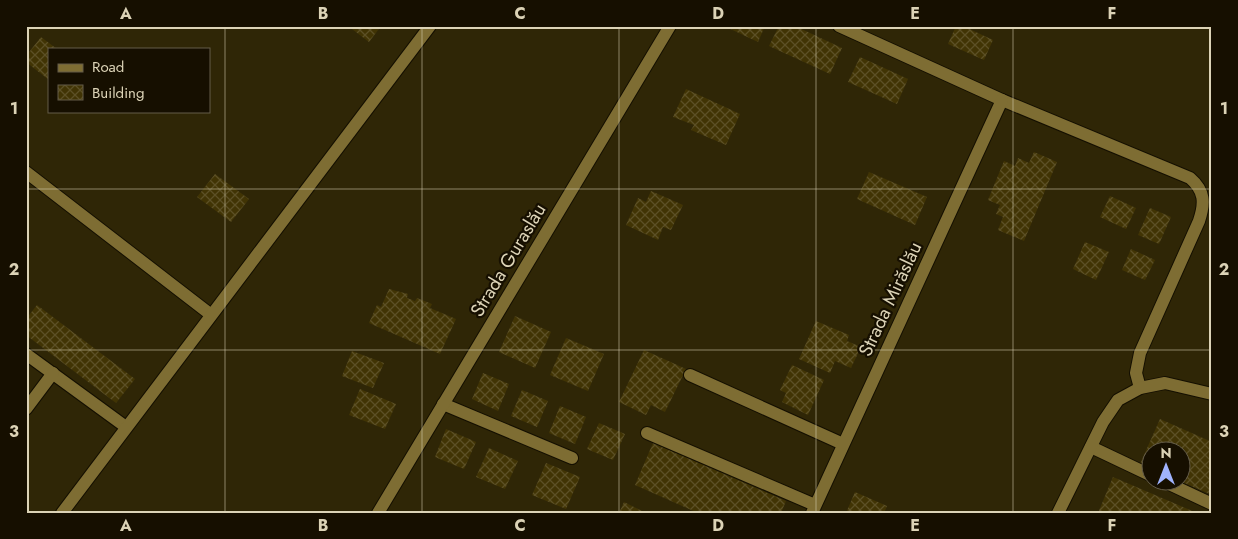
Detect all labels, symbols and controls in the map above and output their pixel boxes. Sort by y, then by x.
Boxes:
text: A [119,2,132,25]
text: B [318,2,328,25]
text: C [514,2,526,25]
text: D [712,2,724,25]
text: E [910,2,920,25]
text: F [1108,2,1116,25]
legend [48,48,210,112]
text: Road [92,56,124,78]
text: Building [92,82,144,104]
text: 1 [10,97,18,120]
text: 1 [1220,97,1228,120]
street label: Strada Guraslău [463,198,553,322]
street label: Strada Mirăslău [852,237,928,361]
text: 2 [9,258,19,281]
text: 2 [1219,258,1229,281]
text: 3 [9,420,19,443]
text: 3 [1219,420,1229,443]
north arrow [1140,442,1190,492]
text: N [1160,443,1172,463]
text: A [119,514,132,537]
text: B [318,514,328,537]
text: C [514,514,526,537]
text: D [712,514,724,537]
text: E [910,514,920,537]
text: F [1108,514,1116,537]

